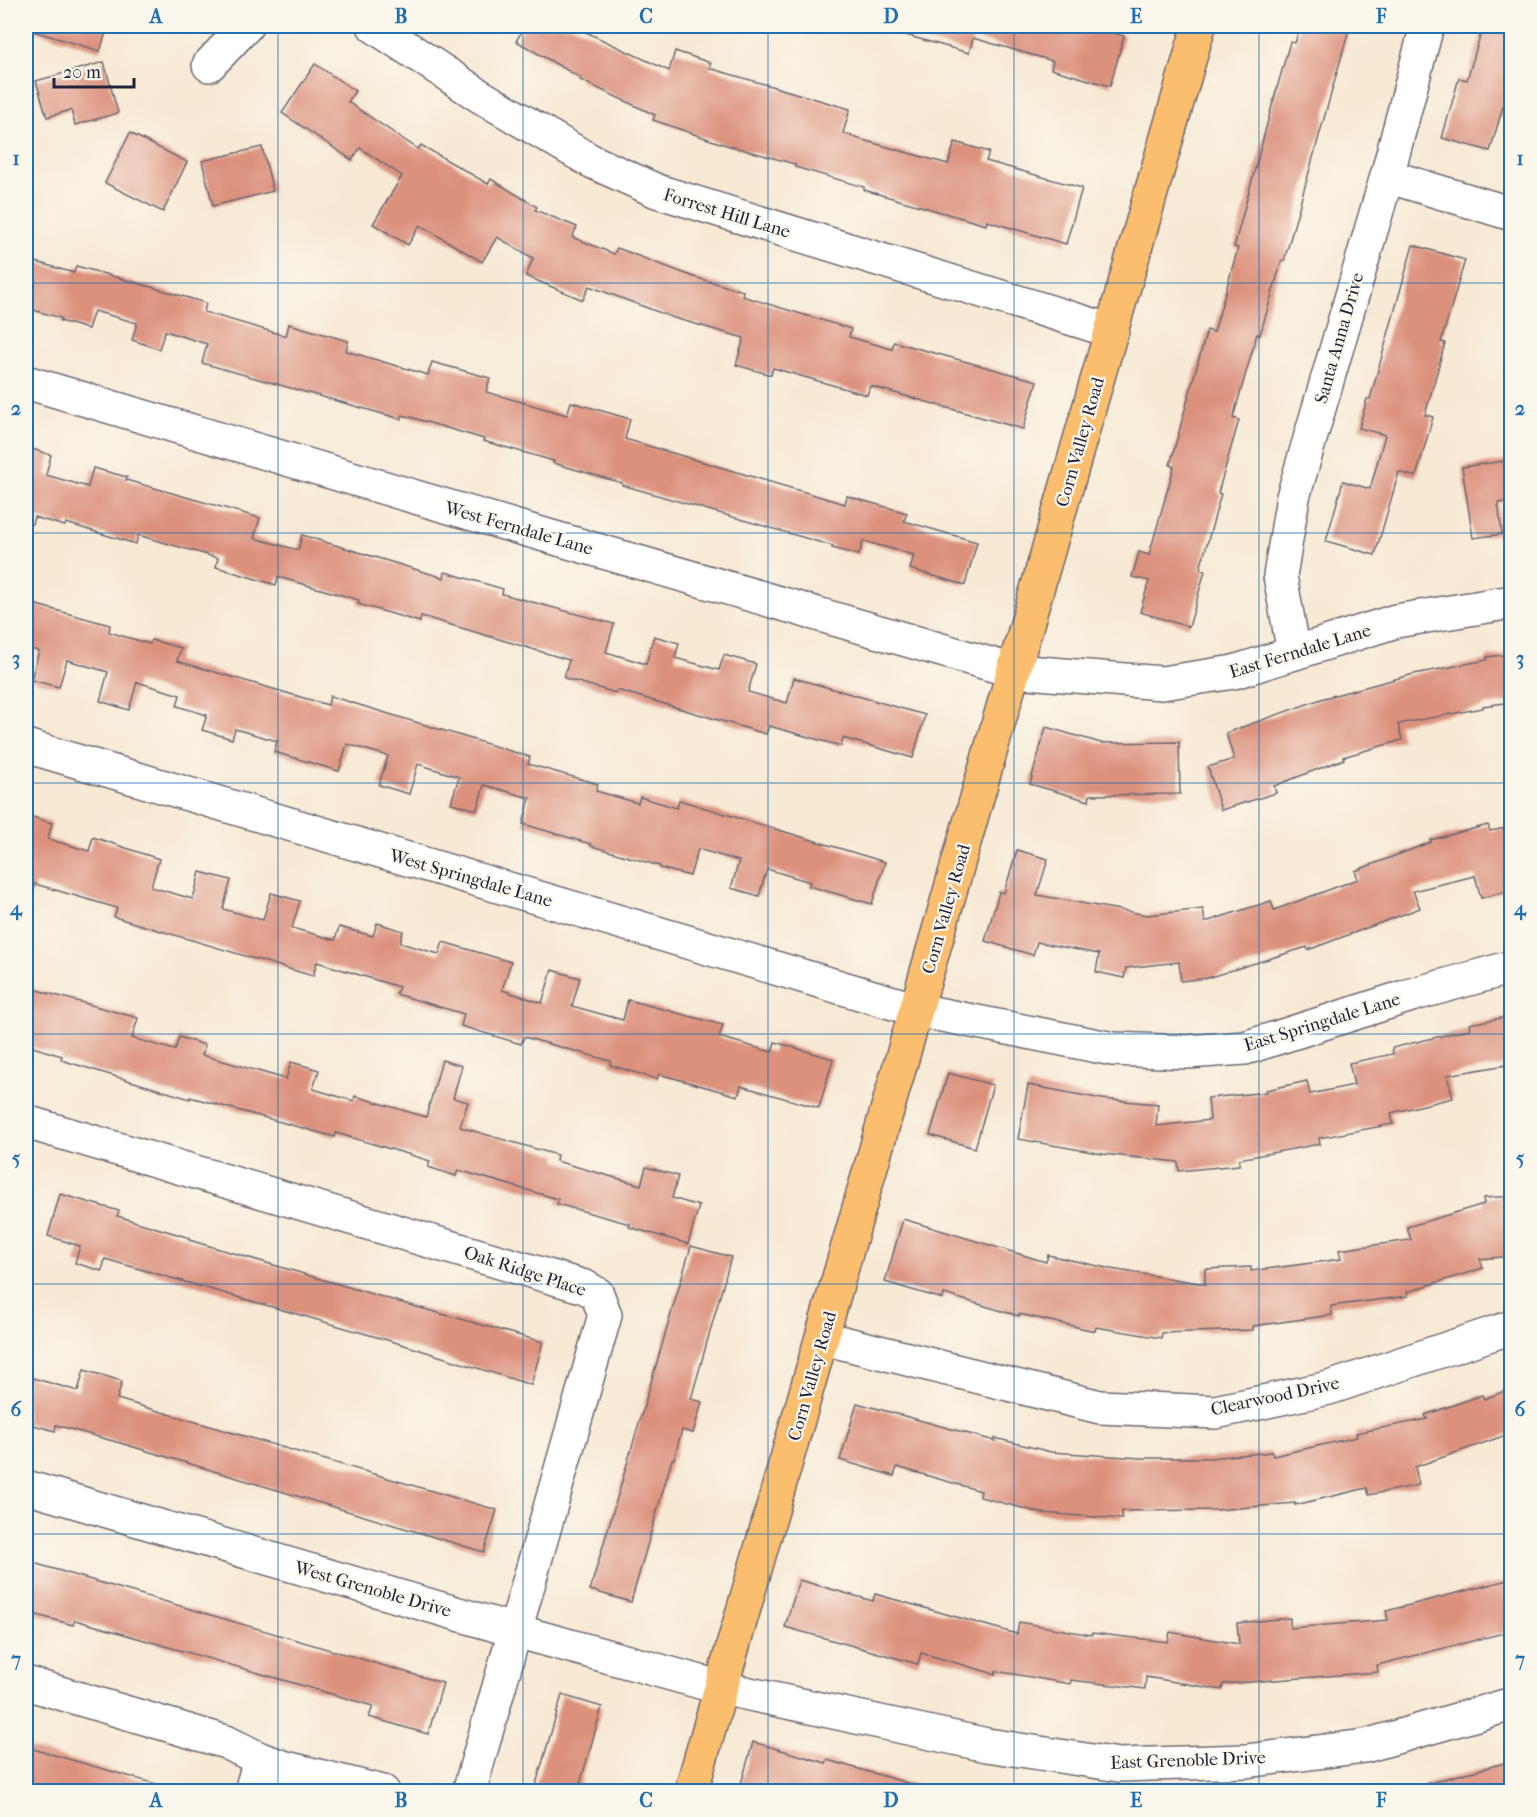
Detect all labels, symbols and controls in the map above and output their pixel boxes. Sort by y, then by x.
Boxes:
text: A [148,5,164,28]
text: B [394,5,408,28]
text: C [639,5,653,28]
text: D [883,5,899,28]
text: E [1130,5,1142,28]
text: F [1375,5,1387,28]
scale bar [54,51,134,89]
text: 20 m [63,62,101,83]
text: 1 [12,147,20,170]
text: 1 [1516,147,1524,170]
street label: Forrest Hill Lane [661,184,793,243]
street label: Santa Anna Drive [1311,270,1368,406]
street label: Corn Valley Road [1052,375,1109,509]
text: 2 [11,397,21,420]
text: 2 [1515,397,1525,420]
street label: West Ferndale Lane [441,497,595,560]
street label: East Ferndale Lane [1227,620,1374,683]
text: 3 [12,647,20,670]
text: 3 [1516,647,1524,670]
street label: Corn Valley Road [918,842,975,976]
street label: West Springdale Lane [386,845,555,912]
text: 4 [9,897,23,921]
text: 4 [1513,897,1527,921]
street label: East Springdale Lane [1241,989,1403,1056]
text: 5 [12,1147,21,1170]
text: 5 [1516,1147,1525,1170]
street label: Oak Ridge Place [461,1242,589,1301]
street label: Corn Valley Road [784,1309,841,1443]
street label: Clearwood Drive [1209,1373,1341,1420]
text: 6 [11,1398,23,1421]
text: 6 [1515,1398,1527,1421]
street label: West Grenoble Drive [291,1557,454,1622]
text: 7 [10,1648,21,1671]
text: 7 [1514,1648,1525,1671]
street label: East Grenoble Drive [1110,1747,1266,1774]
text: A [148,1789,164,1812]
text: B [394,1789,408,1812]
text: C [639,1789,653,1812]
text: D [883,1789,899,1812]
text: E [1130,1789,1142,1812]
text: F [1375,1789,1387,1812]

